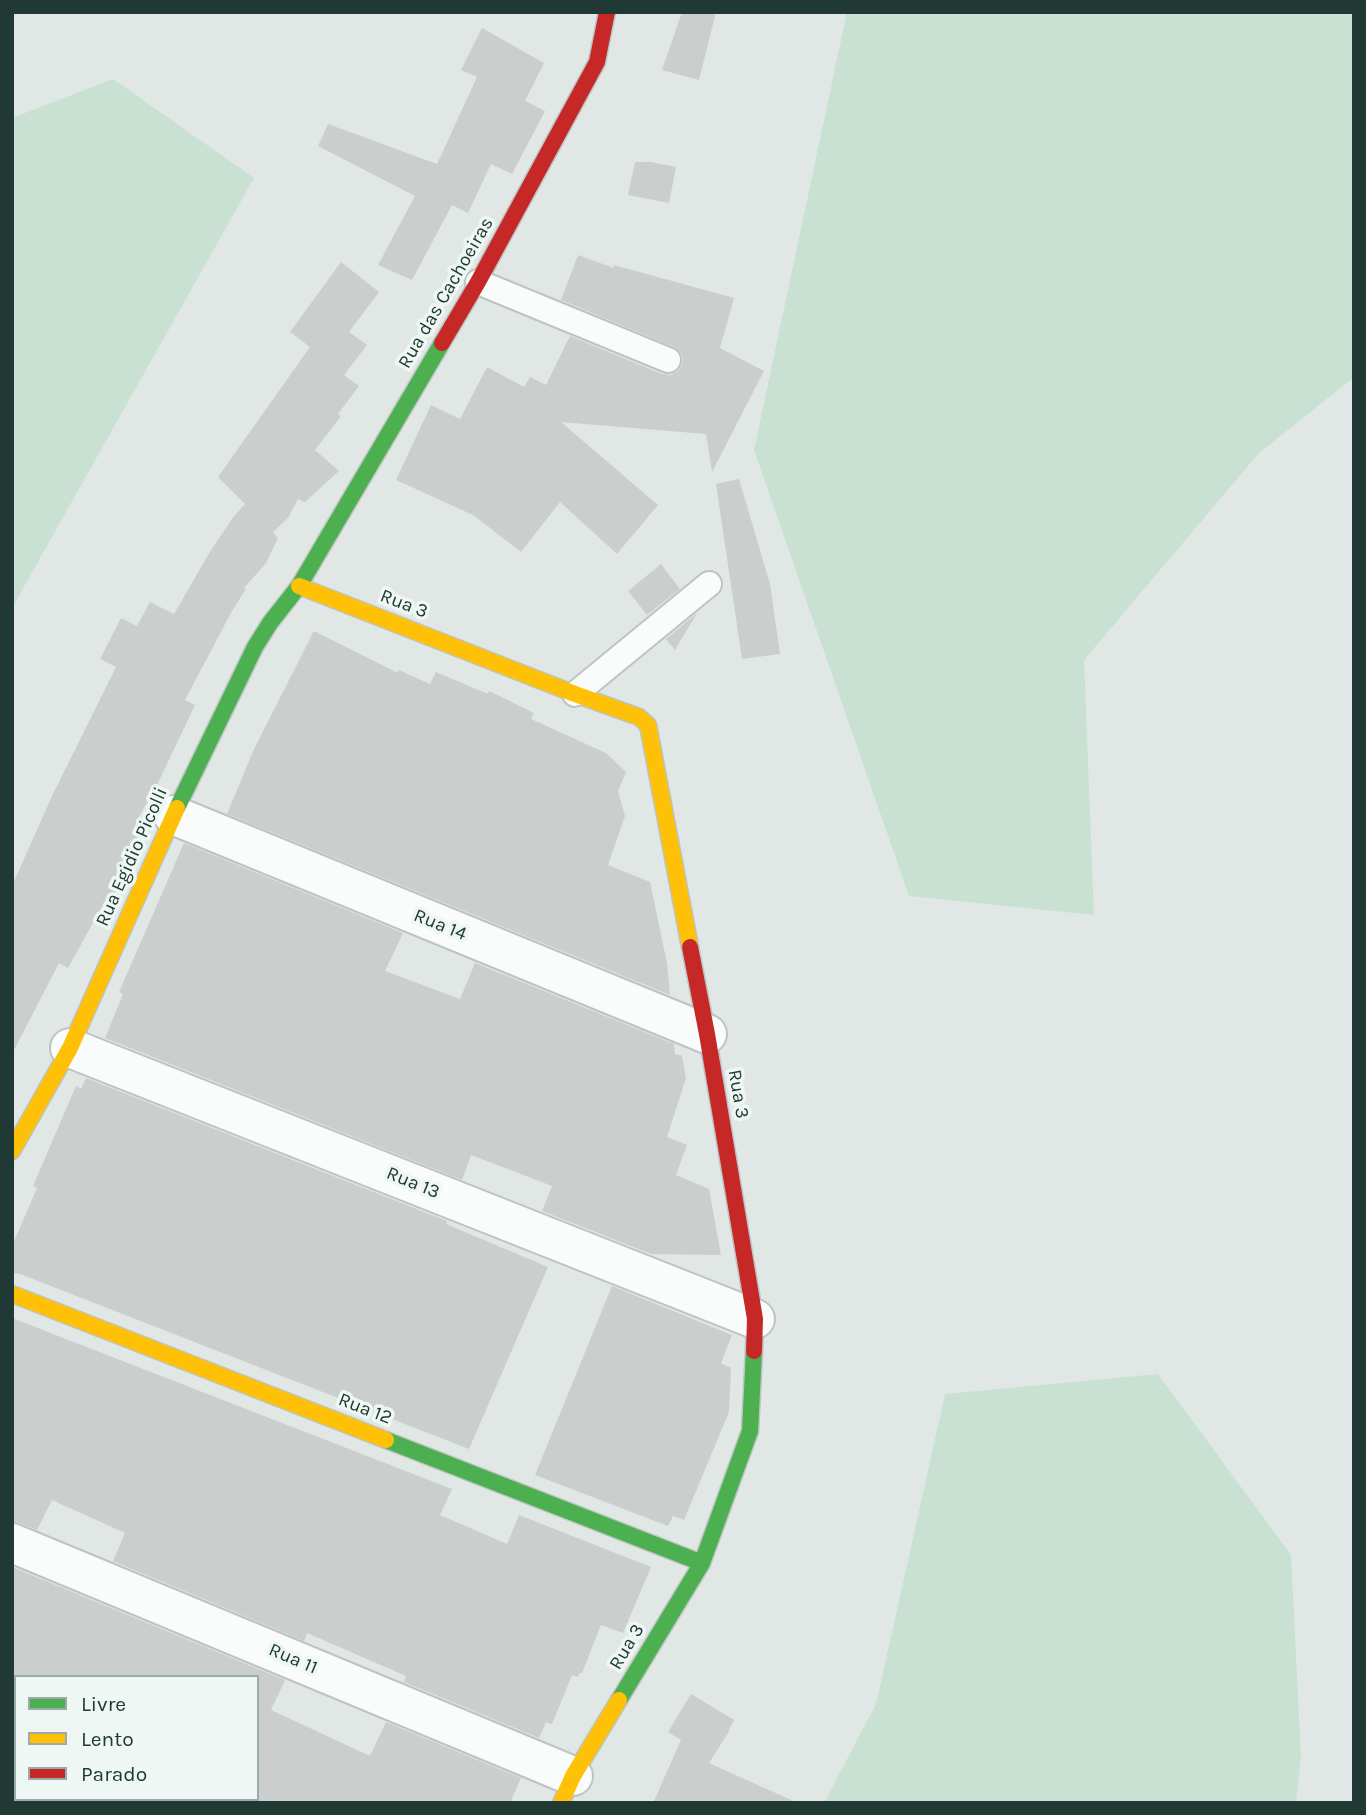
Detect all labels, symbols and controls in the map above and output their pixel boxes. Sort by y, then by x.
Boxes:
street label: Rua das Cachoeiras [393,213,499,373]
street label: Rua 3 [377,585,431,623]
street label: Rua Egidio Picolli [91,784,173,930]
street label: Rua 14 [410,904,470,946]
street label: Rua 3 [722,1068,754,1120]
street label: Rua 13 [383,1162,443,1204]
street label: Rua 12 [335,1388,395,1430]
street label: Rua 3 [605,1620,649,1674]
street label: Rua 11 [265,1639,321,1679]
legend [14,1675,259,1801]
text: Livre [81,1692,126,1716]
text: Lento [81,1727,134,1751]
text: Parado [81,1762,147,1786]

